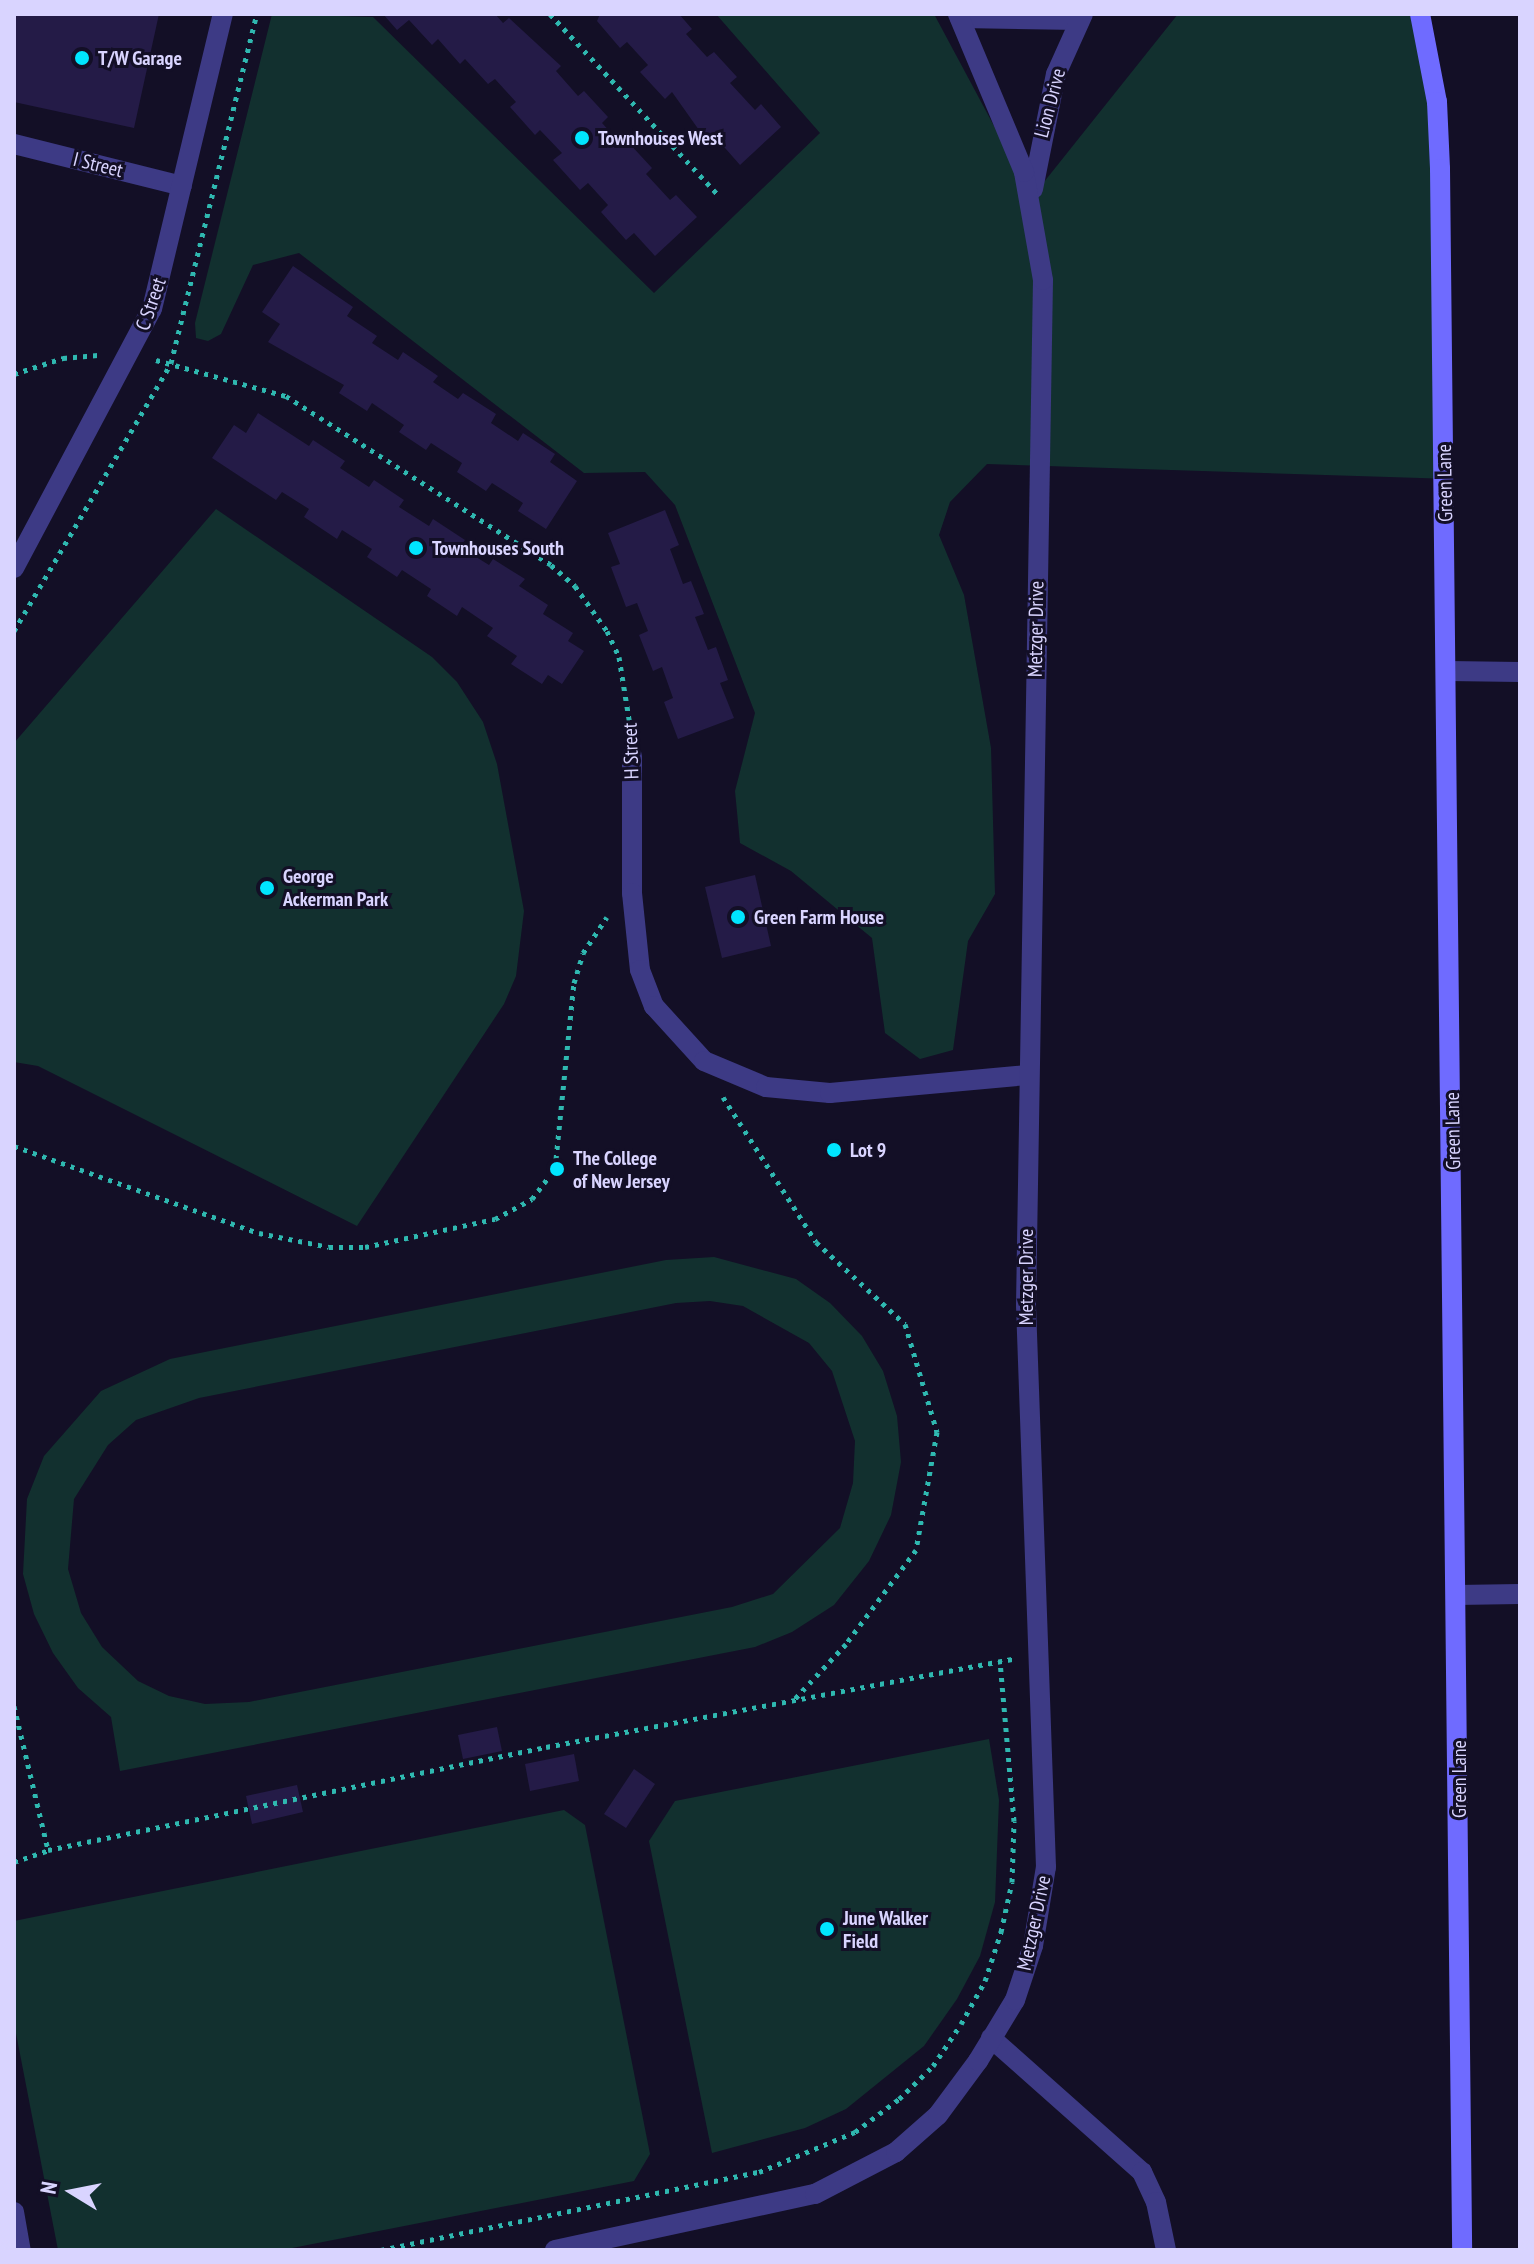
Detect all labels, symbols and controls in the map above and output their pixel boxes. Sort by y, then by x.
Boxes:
place label: T/W Garage [98,46,183,70]
marker: T/W Garage [73,49,91,67]
street label: Lion Drive [1029,66,1071,140]
place label: Townhouses West [598,126,723,150]
marker: Townhouses West [573,129,591,147]
street label: I Street [71,147,125,183]
street label: C Street [131,274,171,334]
street label: Green Lane [1432,444,1458,522]
place label: Townhouses South [432,536,564,560]
marker: Townhouses South [407,539,425,557]
street label: Metzger Drive [1023,581,1049,677]
street label: H Street [618,722,644,780]
place label: George Ackerman Park [283,864,388,911]
marker: George Ackerman Park [258,879,276,897]
place label: Green Farm House [754,905,884,929]
marker: Green Farm House [729,908,747,926]
street label: Green Lane [1440,1092,1466,1170]
place label: Lot 9 [850,1138,886,1162]
marker: Lot 9 [825,1141,843,1159]
place label: The College of New Jersey [573,1146,670,1193]
marker: The College of New Jersey [548,1160,566,1178]
street label: Metzger Drive [1014,1229,1038,1325]
street label: Green Lane [1447,1740,1471,1818]
street label: Metzger Drive [1012,1873,1056,1973]
place label: June Walker Field [843,1906,928,1953]
marker: June Walker Field [818,1920,836,1938]
north arrow [32,2152,112,2232]
text: N [34,2180,63,2196]

